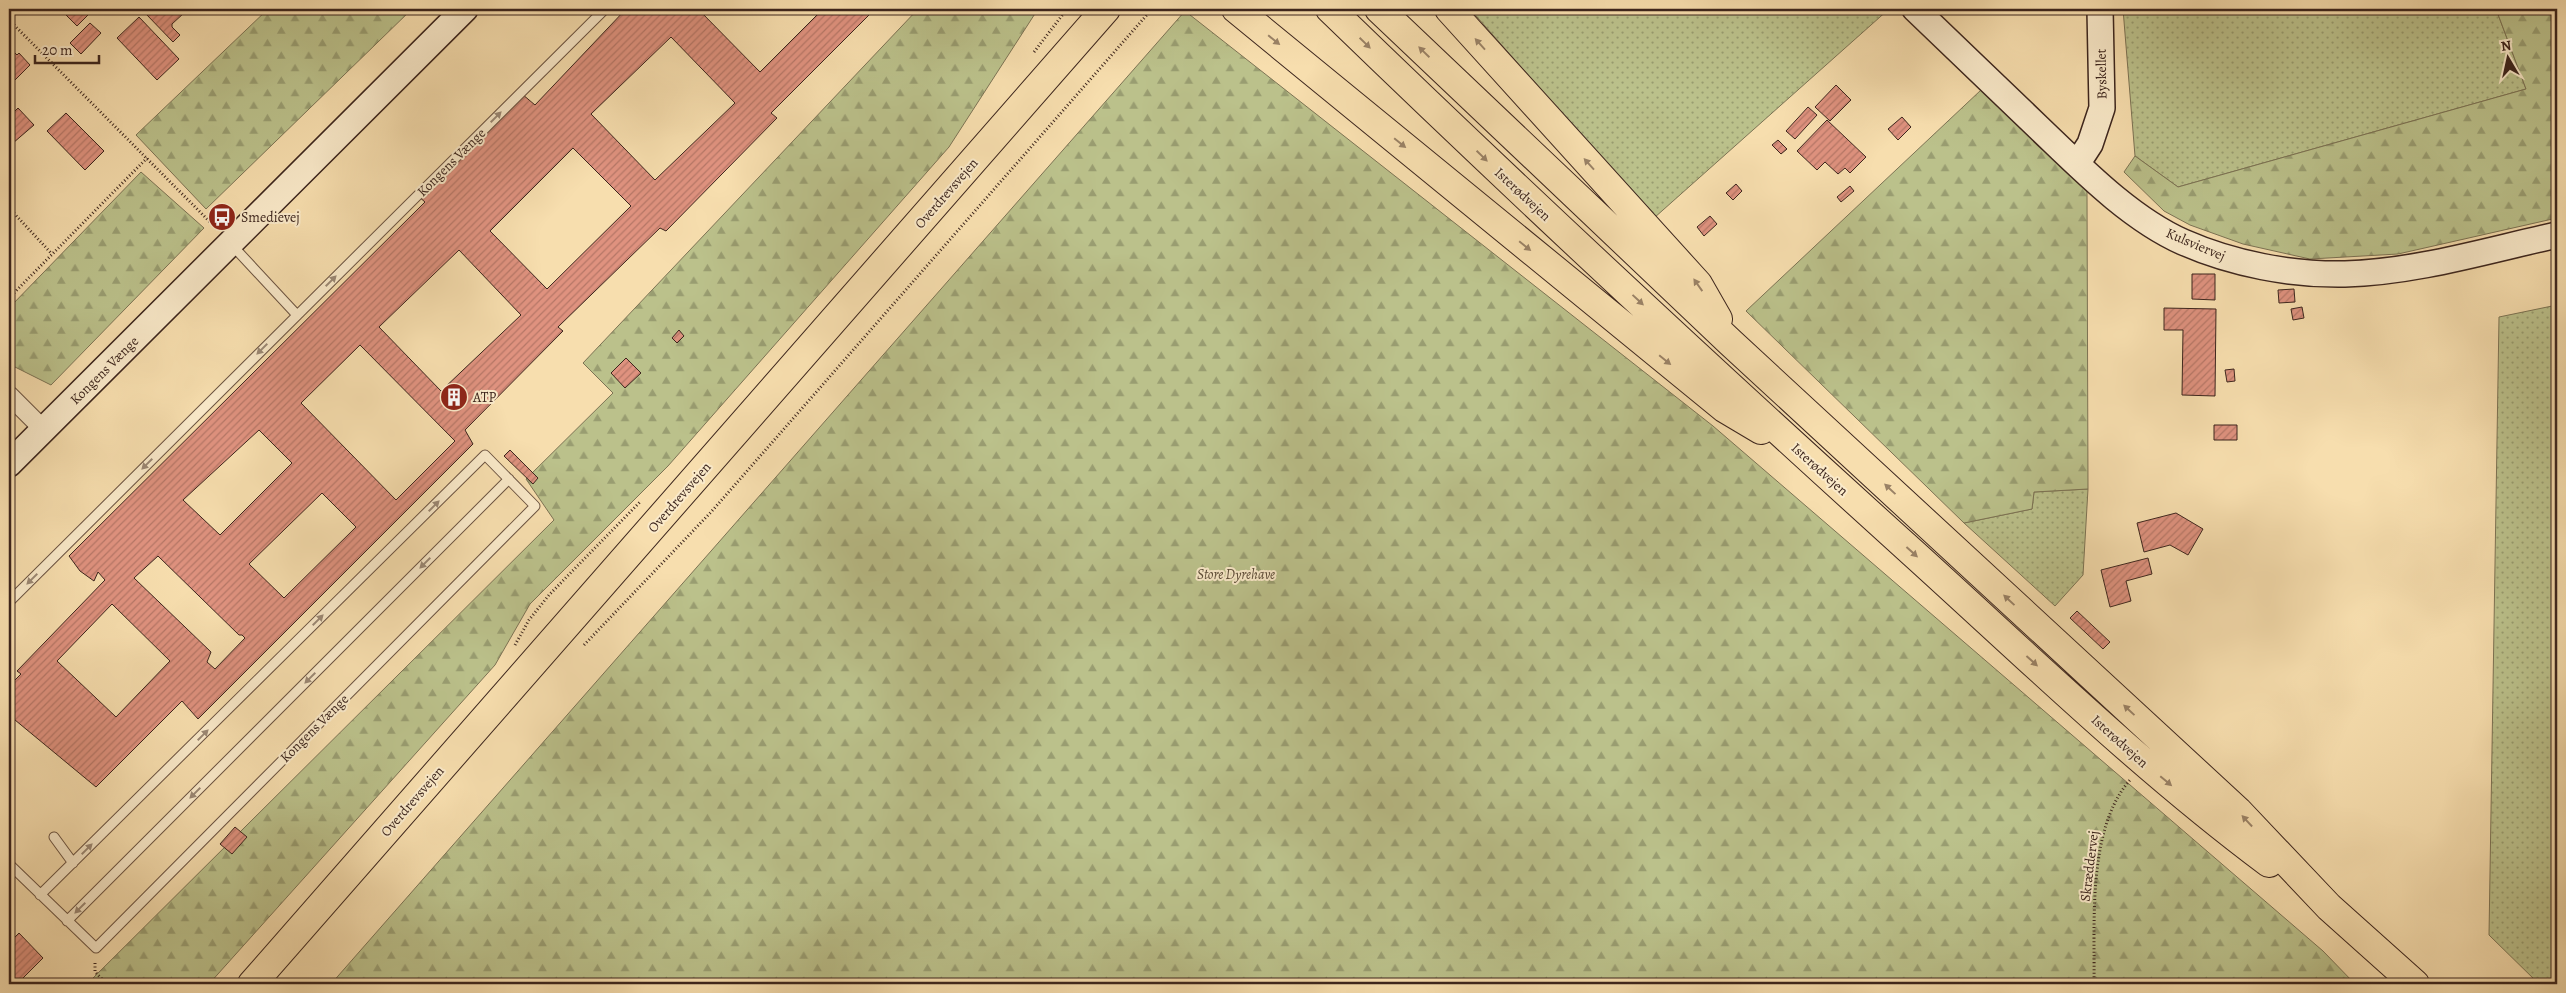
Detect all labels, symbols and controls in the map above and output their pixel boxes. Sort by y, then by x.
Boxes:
scale bar [35,32,99,64]
north arrow [2484,32,2534,82]
one-way arrow [1267,34,1280,45]
text: N [2500,35,2513,56]
one-way arrow [1359,37,1371,49]
one-way arrow [1474,38,1486,50]
text: 20 m [42,40,73,60]
one-way arrow [1418,46,1430,58]
street label: Byskellet [2092,48,2111,100]
one-way arrow [490,111,502,123]
street label: Kongens Vænge [413,124,490,201]
one-way arrow [1393,137,1406,148]
one-way arrow [1476,149,1488,161]
street label: Overdrevsvejen [910,154,983,233]
one-way arrow [1583,158,1595,170]
street label: Isterødvejen [1490,163,1555,226]
bus stop icon: Smedievej [207,202,237,232]
place label: Smedievej [241,208,300,227]
street label: Kulsviervej [2163,223,2228,266]
one-way arrow [1519,240,1532,251]
one-way arrow [325,275,337,287]
one-way arrow [1693,278,1703,292]
one-way arrow [1631,294,1643,306]
street label: Kongens Vænge [66,332,143,409]
one-way arrow [256,343,268,355]
one-way arrow [1658,354,1670,366]
building icon: ATP [439,382,469,412]
place label: ATP [472,388,496,407]
street label: Isterødvejen [1787,439,1853,500]
one-way arrow [141,458,153,470]
street label: Overdrevsvejen [643,458,716,537]
one-way arrow [1884,483,1896,495]
one-way arrow [427,500,439,512]
one-way arrow [1905,546,1917,558]
one-way arrow [419,557,431,569]
park label: Store Dyrehave [1197,565,1275,584]
one-way arrow [26,572,38,584]
one-way arrow [2004,594,2016,606]
one-way arrow [312,614,324,626]
one-way arrow [2026,656,2039,667]
one-way arrow [304,672,316,684]
street label: Kongens Vænge [276,690,353,767]
one-way arrow [2123,704,2135,716]
street label: Isterødvejen [2087,711,2153,772]
one-way arrow [196,729,208,741]
street label: Overdrevsvejen [376,762,449,841]
one-way arrow [2160,776,2173,787]
one-way arrow [189,787,201,799]
one-way arrow [2241,815,2253,827]
street label: Skræddervej [2076,830,2103,903]
one-way arrow [81,843,93,855]
one-way arrow [74,902,86,914]

